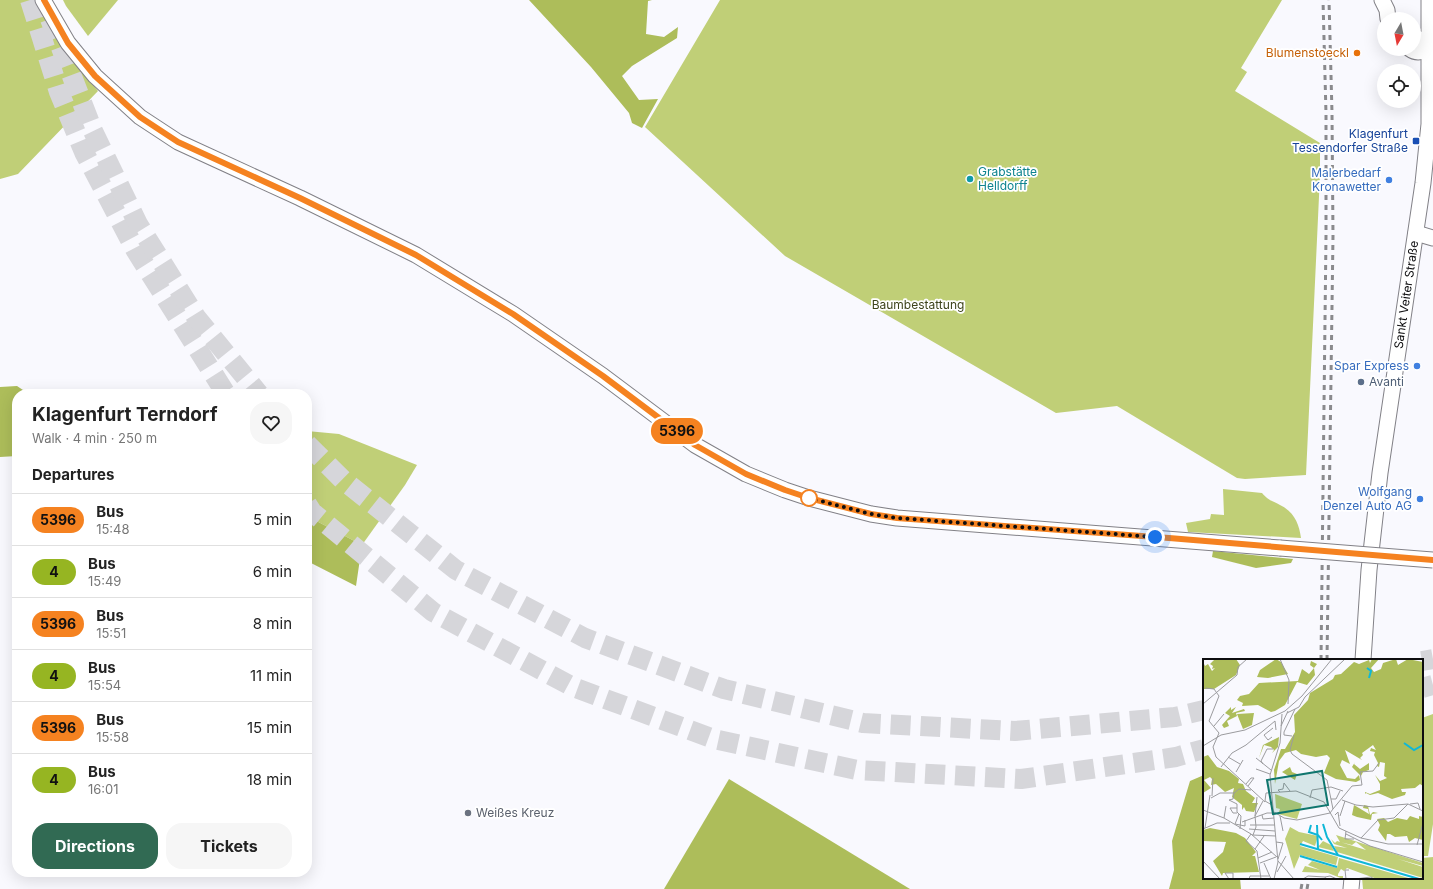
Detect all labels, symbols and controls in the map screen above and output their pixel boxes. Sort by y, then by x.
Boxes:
north arrow [1377,12,1421,56]
map controls [1377,12,1421,108]
place label: Blumenstoeckl [1266,45,1349,60]
marker: Blumenstoeckl [1352,48,1362,58]
button: locate [1377,64,1421,108]
place label: Klagenfurt Tessendorfer Straße [1292,126,1408,155]
marker: Klagenfurt Tessendorfer Straße [1411,136,1421,146]
place label: Grabstätte Helldorff [978,164,1037,193]
place label: Malerbedarf Kronawetter [1311,165,1382,194]
marker: Grabstätte Helldorff [965,174,975,184]
marker: Malerbedarf Kronawetter [1384,175,1394,185]
street label: Sankt Veiter Straße [1391,240,1421,350]
park label: Baumbestattung [872,297,964,312]
place label: Spar Express [1334,358,1409,373]
marker: Spar Express [1412,361,1422,371]
place label: Avanti [1369,374,1404,389]
marker: Avanti [1356,377,1366,387]
button: heart [250,402,292,444]
text: Klagenfurt Terndorf [32,403,217,426]
line badge: 5396 [649,418,705,444]
text: 5396 [659,422,695,439]
text: Walk · 4 min · 250 m [32,430,157,446]
text: Departures [32,465,114,484]
place label: Wolfgang Denzel Auto AG [1323,484,1412,513]
unlabelled marker [800,489,818,507]
marker: Wolfgang Denzel Auto AG [1415,494,1425,504]
text: Bus [96,502,124,521]
text: 5 min [253,510,292,529]
text: 5396 [40,511,76,528]
text: 15:48 [96,521,130,537]
your location [1145,527,1165,547]
text: Bus [88,554,116,573]
text: 6 min [253,562,292,581]
text: 4 [49,563,59,580]
text: 15:49 [88,573,121,589]
text: Bus [96,606,124,625]
text: 8 min [253,614,292,633]
text: 5396 [40,615,76,632]
text: 15:51 [96,625,126,641]
text: Bus [88,658,116,677]
inset map [1203,659,1423,879]
text: 11 min [250,666,292,685]
text: 4 [49,667,59,684]
text: 15:54 [88,677,121,693]
text: Bus [96,710,124,729]
text: 15 min [247,718,292,737]
text: 5396 [40,719,76,736]
text: 15:58 [96,729,129,745]
text: Bus [88,762,116,781]
text: 18 min [247,770,292,789]
text: 4 [49,771,59,788]
text: 16:01 [88,781,119,797]
place label: Weißes Kreuz [476,805,554,820]
marker: Weißes Kreuz [463,808,473,818]
button: Directions [32,823,158,869]
button: Tickets [166,823,292,869]

